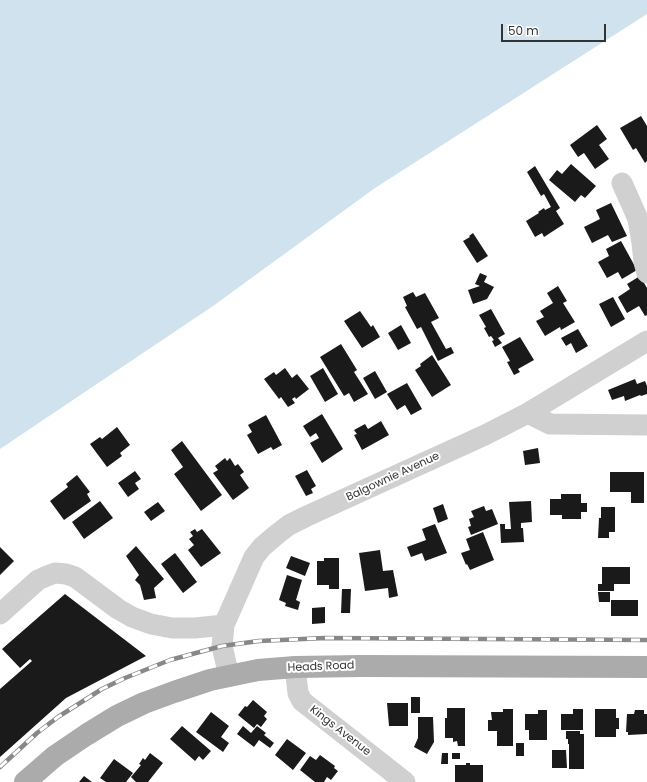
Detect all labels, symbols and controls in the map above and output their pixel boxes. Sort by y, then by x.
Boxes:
scale bar [503,16,608,42]
text: 50 m [508,22,539,39]
street label: Balgownie Avenue [344,450,442,504]
street label: Heads Road [287,659,355,675]
street label: Kings Avenue [307,703,373,759]

